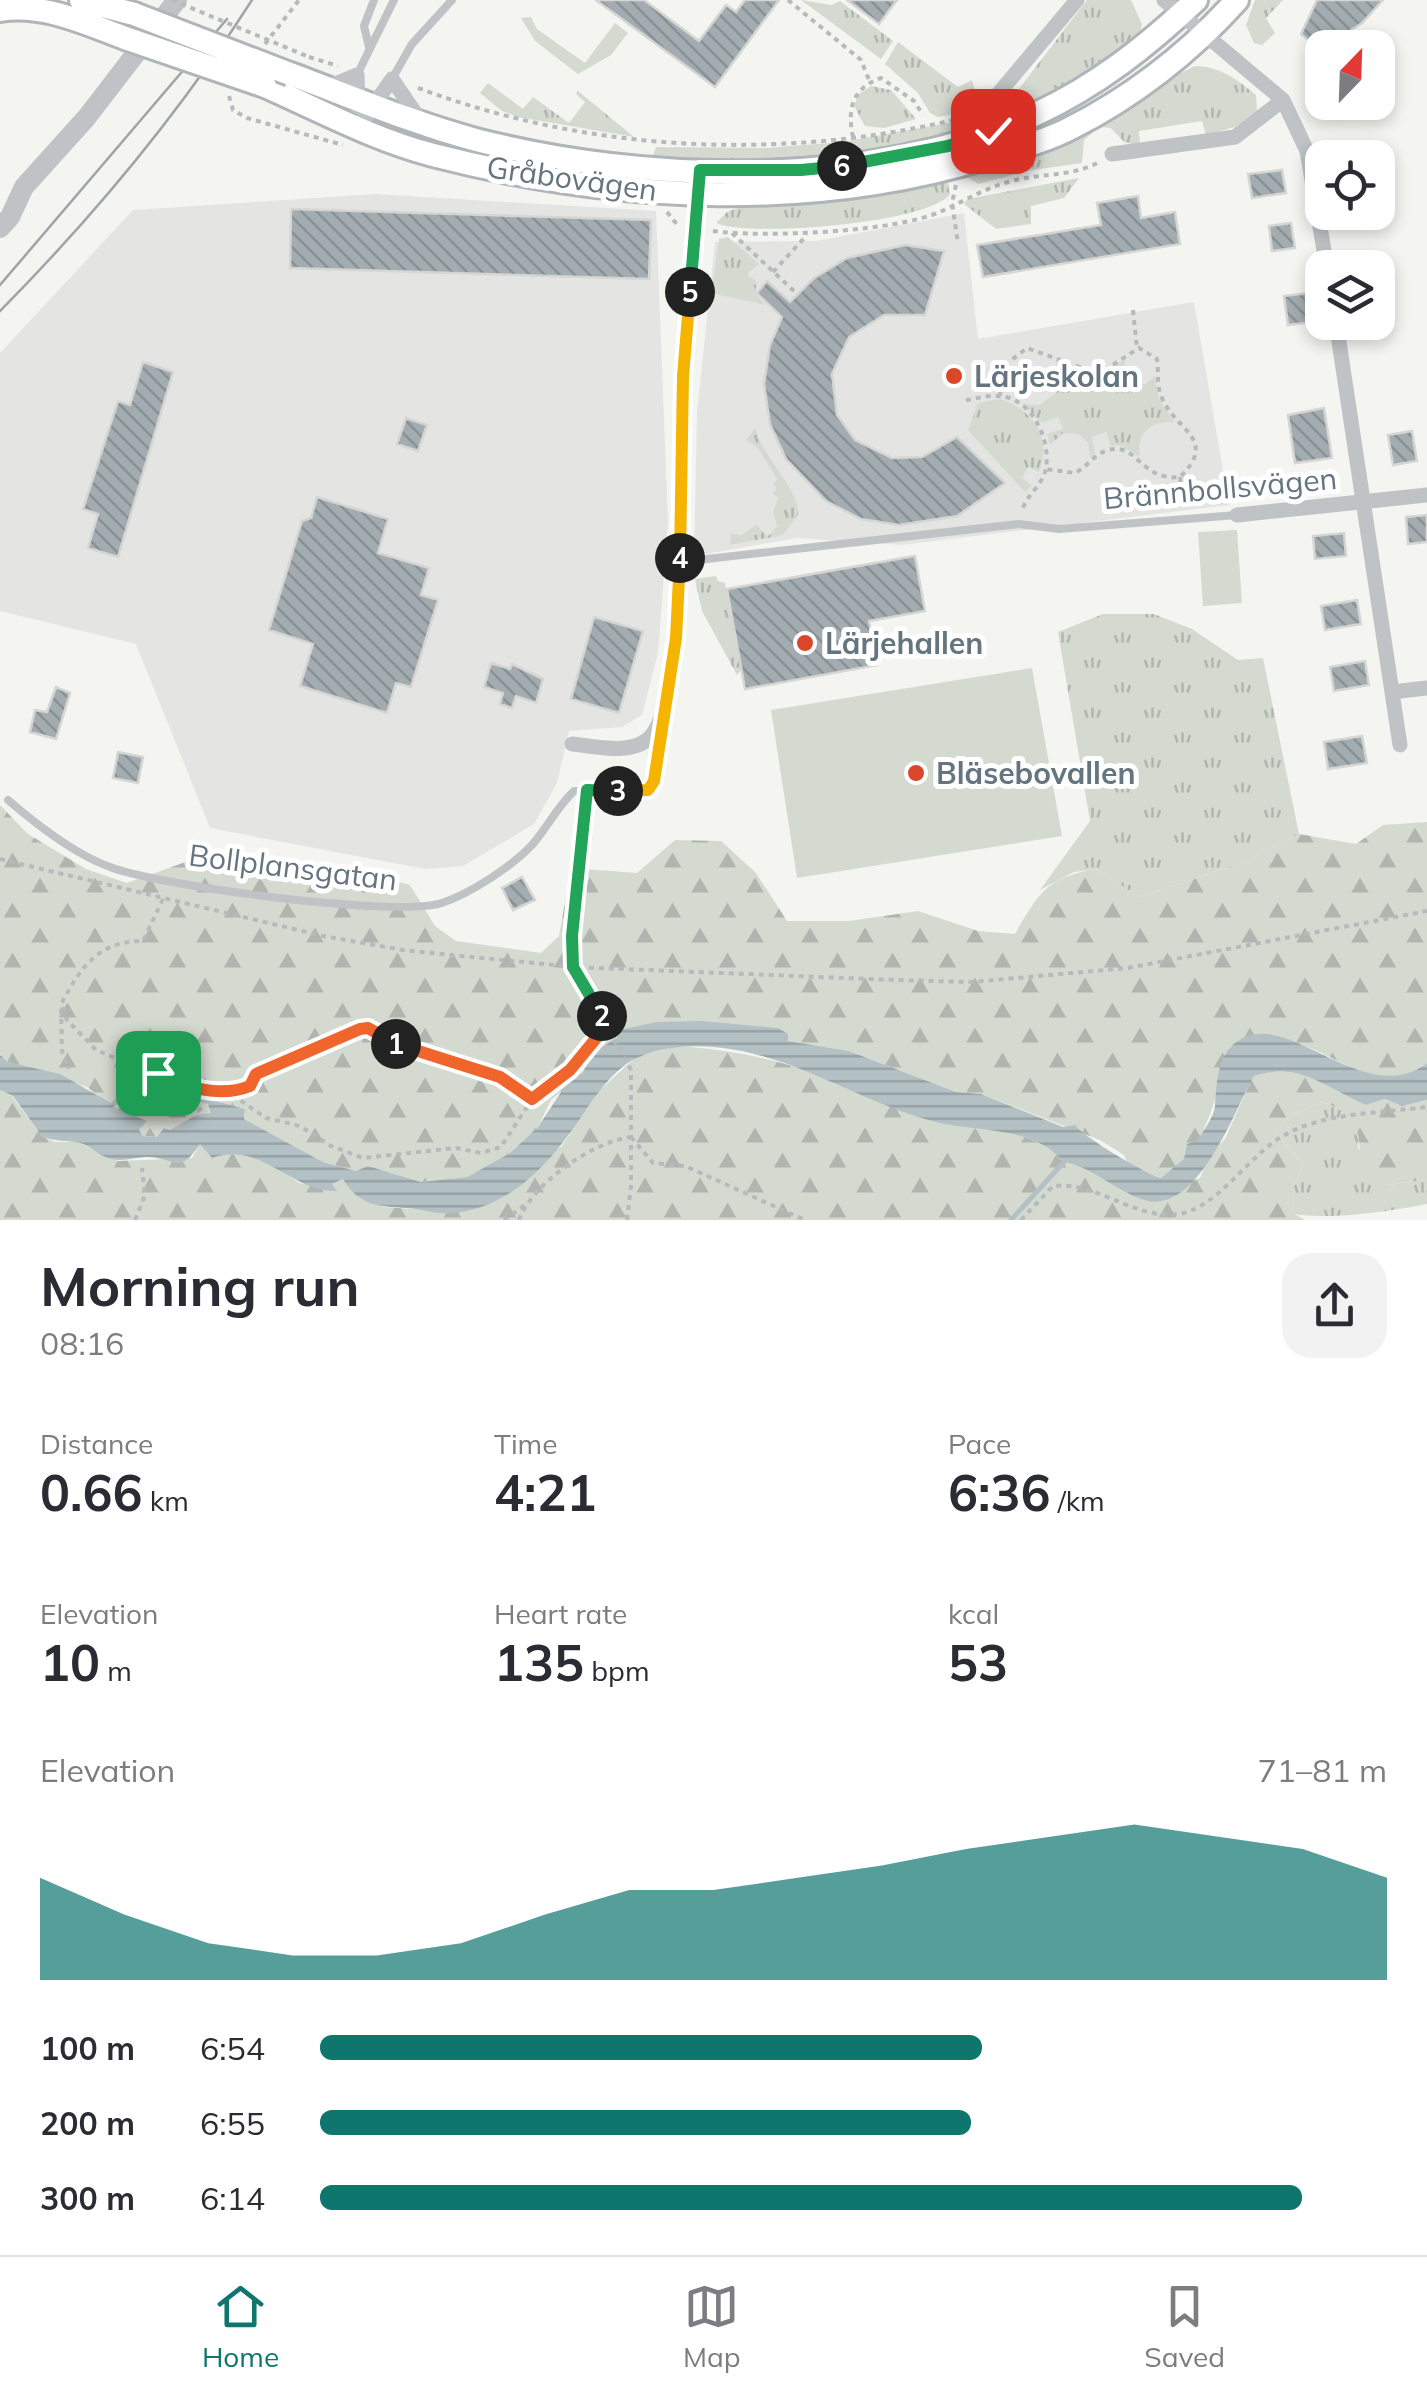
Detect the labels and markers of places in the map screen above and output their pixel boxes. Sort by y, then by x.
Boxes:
pin [951,89,1036,174]
pin: 6 [817,141,867,191]
pin: 5 [665,267,715,317]
place label: Lärjeskolan [974,357,1139,395]
marker: Lärjeskolan [943,365,965,387]
pin: 4 [655,533,705,583]
place label: Lärjehallen [825,624,983,662]
marker: Lärjehallen [794,632,816,654]
place label: Bläsebovallen [936,754,1135,792]
marker: Bläsebovallen [905,762,927,784]
pin: 3 [593,766,643,816]
pin: 2 [577,991,627,1041]
pin: 1 [371,1019,421,1069]
pin [116,1031,201,1116]

